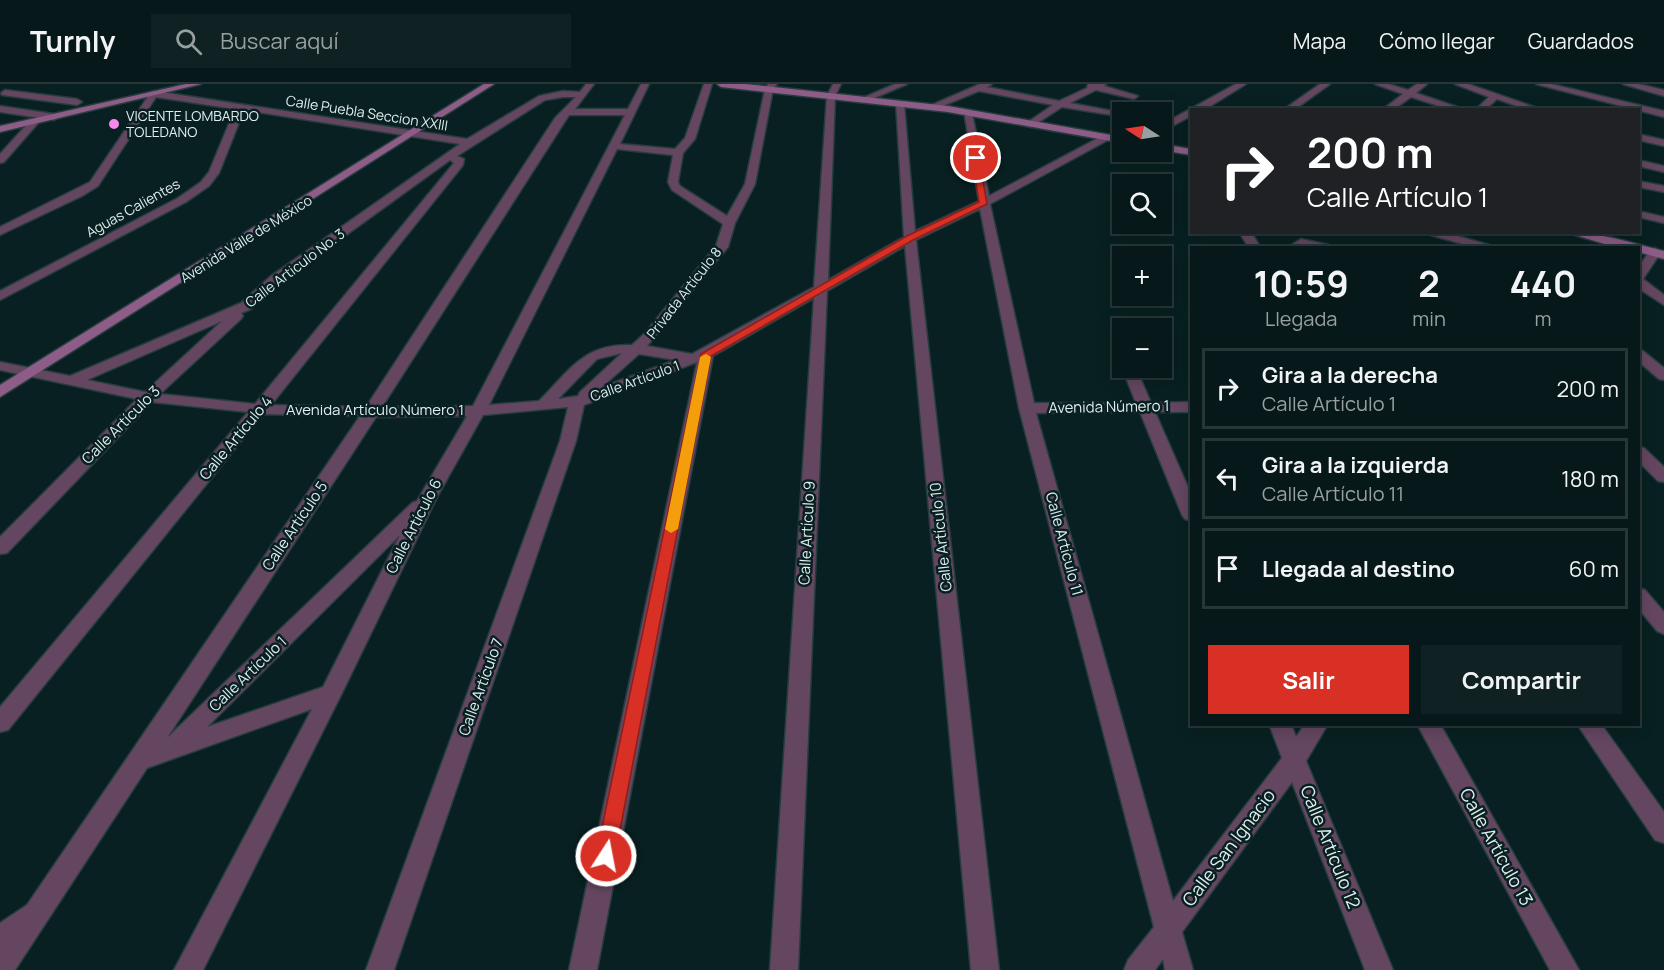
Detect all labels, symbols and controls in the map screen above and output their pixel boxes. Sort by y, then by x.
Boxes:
search box [151,14,571,68]
text: Turnly [30,22,115,60]
icon: search [172,25,205,58]
text: Buscar aquí [220,26,339,56]
text: Mapa [1293,27,1346,55]
text: Cómo llegar [1379,27,1495,55]
text: Guardados [1528,27,1634,55]
street label: Calle Puebla Seccion XXIII [285,90,449,135]
north arrow [1112,102,1172,162]
map controls [1112,102,1172,378]
place label: VICENTE LOMBARDO TOLEDANO [126,106,259,141]
marker: VICENTE LOMBARDO TOLEDANO [107,117,121,131]
text: 200 m [1307,123,1433,181]
pin [950,132,1001,183]
icon: right [1208,132,1286,210]
icon: arrive [959,141,992,174]
street label: Aguas Calientes [82,174,183,241]
button: search [1112,174,1172,234]
text: Calle Artículo 1 [1307,178,1488,215]
street label: Avenida Valle de México [176,190,315,287]
street label: Calle Articulo No. 3 [241,224,348,311]
street label: Privada Artículo 8 [642,243,725,342]
button: + [1112,246,1172,306]
text: 10:59 [1254,259,1349,308]
text: 2 [1418,259,1440,308]
text: 440 [1509,259,1576,308]
text: Llegada [1265,305,1337,332]
text: min [1412,305,1446,332]
text: m [1534,305,1551,332]
button: − [1112,318,1172,378]
street label: Calle Artículo 1 [587,356,682,406]
text: Gira a la derecha [1262,360,1438,390]
icon: right [1211,372,1244,405]
text: 200 m [1557,374,1619,404]
street label: Calle Artículo 3 [77,381,165,469]
text: Calle Artículo 1 [1262,390,1396,417]
street label: Calle Artículo 4 [194,391,277,484]
street label: Avenida Número 1 [1048,395,1170,418]
street label: Avenida Artículo Número 1 [286,399,464,420]
text: Gira a la izquierda [1262,450,1449,480]
icon: left [1211,462,1244,495]
text: 180 m [1561,464,1619,494]
street label: Calle Artículo 6 [381,475,447,577]
street label: Calle Artículo 5 [257,477,332,575]
street label: Calle Artículo 9 [793,480,820,586]
text: Calle Artículo 11 [1262,480,1404,507]
street label: Calle Artículo 10 [924,481,957,593]
street label: Calle Artículo 11 [1041,490,1088,598]
icon: arrive [1211,552,1244,585]
text: Llegada al destino [1262,554,1455,584]
text: 60 m [1569,554,1619,584]
street label: Calle Artículo 1 [204,631,291,716]
street label: Calle Artículo 7 [453,635,508,739]
button: Salir [1208,645,1409,714]
button: Compartir [1421,645,1622,714]
street label: Calle Artículo 12 [1295,781,1367,912]
street label: Calle Artículo 13 [1455,783,1539,910]
street label: Calle San Ignacio [1176,784,1280,911]
position arrow [574,824,638,888]

